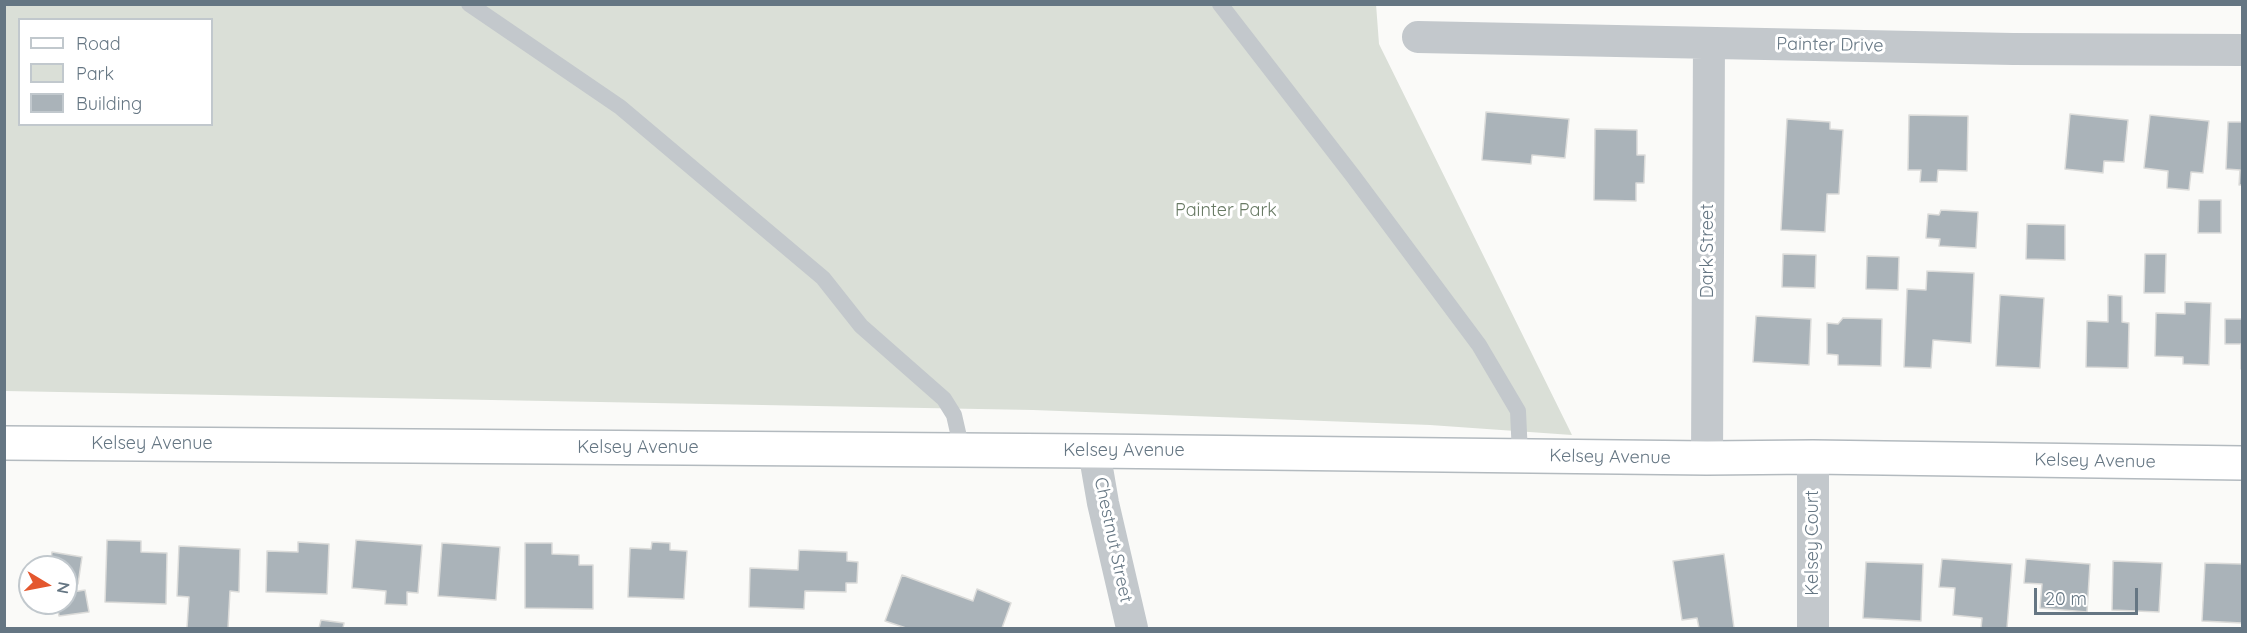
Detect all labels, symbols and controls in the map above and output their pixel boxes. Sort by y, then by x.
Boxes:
legend [18,18,213,126]
text: Road [76,32,121,55]
street label: Painter Drive [1776,33,1884,57]
text: Park [76,62,114,85]
text: Building [76,92,142,115]
park label: Painter Park [1175,200,1277,222]
street label: Dark Street [1697,204,1719,298]
street label: Kelsey Avenue [91,433,213,455]
street label: Kelsey Avenue [577,437,699,459]
street label: Kelsey Avenue [1063,440,1185,462]
street label: Kelsey Avenue [1549,445,1671,469]
street label: Kelsey Avenue [2034,449,2156,473]
street label: Chestnut Street [1089,475,1137,605]
street label: Kelsey Court [1802,490,1824,596]
north arrow [18,555,78,615]
scale bar [2037,576,2140,614]
text: N [53,580,75,595]
text: 20 m [2045,587,2087,610]

